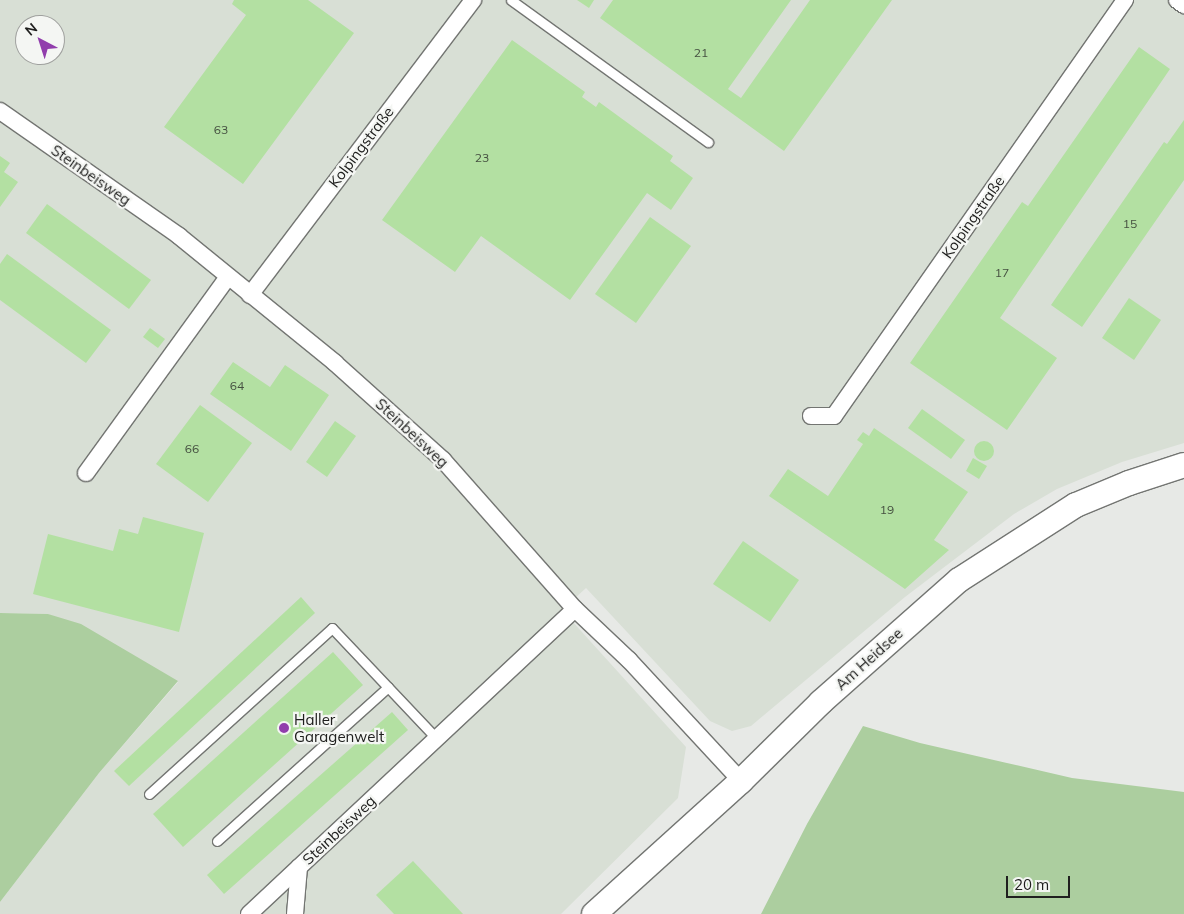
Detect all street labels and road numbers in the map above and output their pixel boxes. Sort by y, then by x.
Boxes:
street label: Kolpingstraße [325,103,397,191]
street label: Steinbeisweg [48,141,134,209]
street label: Kolpingstraße [938,172,1008,262]
street label: Steinbeisweg [372,395,452,471]
street label: Am Heidsee [832,624,906,694]
street label: Steinbeisweg [299,792,379,868]

